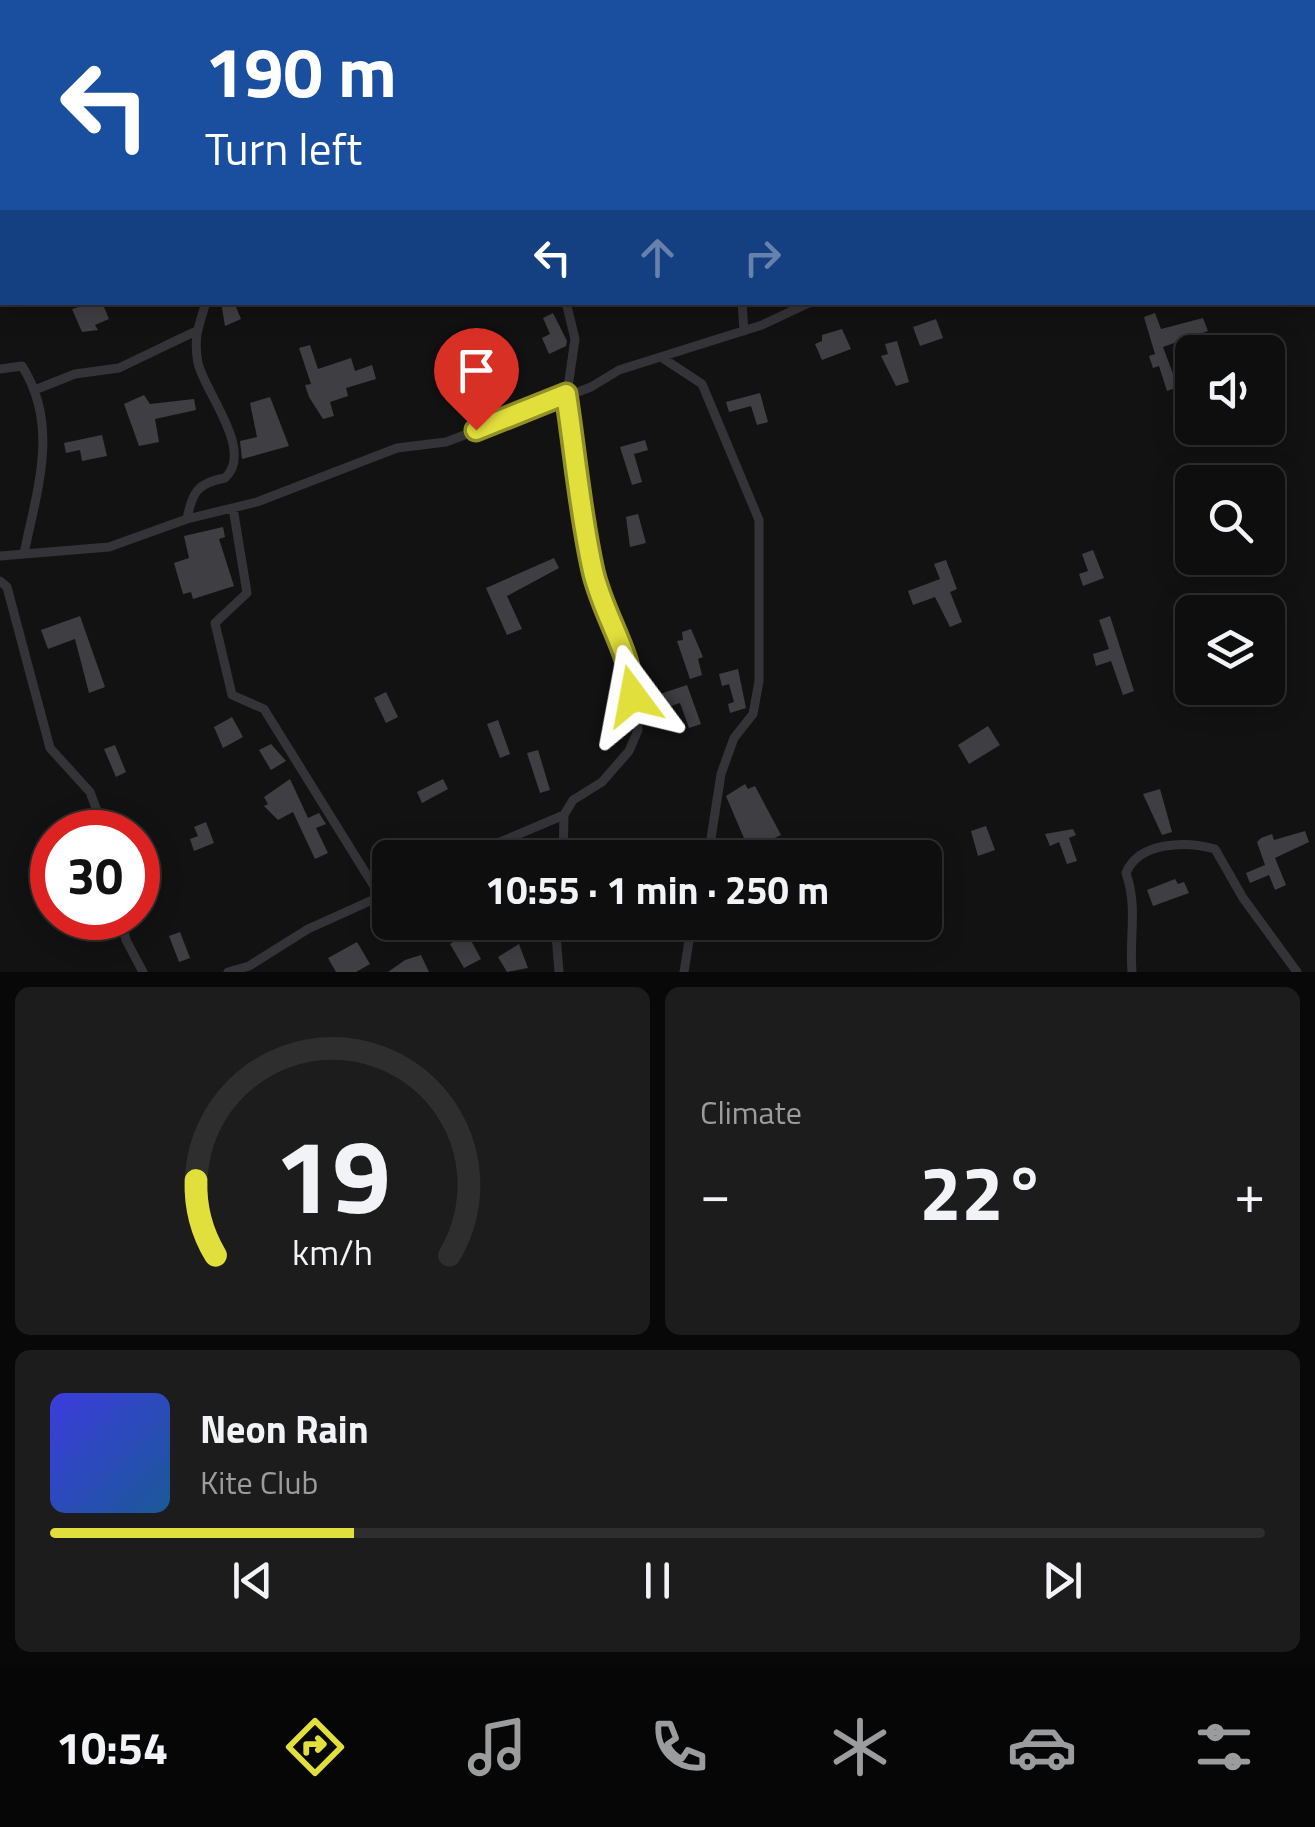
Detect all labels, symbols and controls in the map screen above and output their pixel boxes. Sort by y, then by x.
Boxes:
text: 190 m [205,18,397,124]
icon: left [40,40,170,170]
text: Turn left [205,114,362,182]
icon: left [525,230,580,285]
icon: ahead [630,230,685,285]
icon: right [735,230,790,285]
pin [434,328,519,431]
map controls [1175,335,1285,705]
button: sound [1175,335,1285,445]
icon: arrive [449,343,504,398]
button: search [1175,465,1285,575]
button: layers [1175,595,1285,705]
position arrow [581,644,685,748]
speed limit sign: 30 [30,810,160,940]
text: 10:55 · 1 min · 250 m [485,861,829,919]
text: Climate [700,1088,802,1136]
text: 19 [274,1095,391,1253]
text: 22° [919,1135,1046,1249]
text: − [700,1151,731,1234]
text: + [1234,1151,1265,1234]
text: km/h [292,1224,373,1279]
text: Neon Rain [200,1400,369,1458]
text: Kite Club [200,1458,318,1506]
icon: previous [225,1553,280,1608]
icon: pause [630,1553,685,1608]
icon: next [1035,1553,1090,1608]
icon: directions [280,1712,350,1782]
icon: music [462,1712,532,1782]
icon: phone [644,1712,714,1782]
icon: climate [825,1712,895,1782]
icon: car [1007,1712,1077,1782]
icon: filters [1189,1712,1259,1782]
text: 10:54 [56,1713,168,1781]

